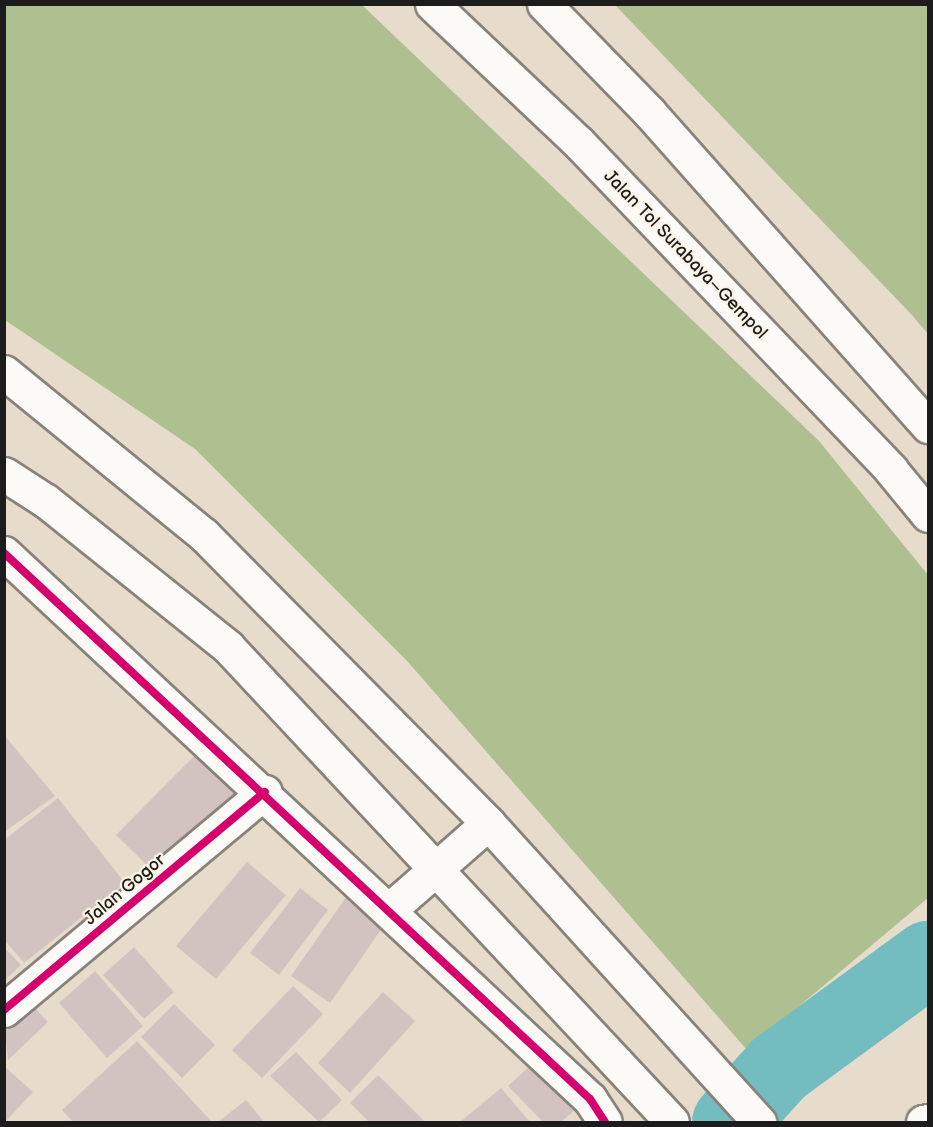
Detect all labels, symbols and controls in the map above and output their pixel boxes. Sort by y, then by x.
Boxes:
street label: Jalan Tol Surabaya–Gempol [598,166,772,344]
street label: Jalan Gogor [80,850,170,930]

